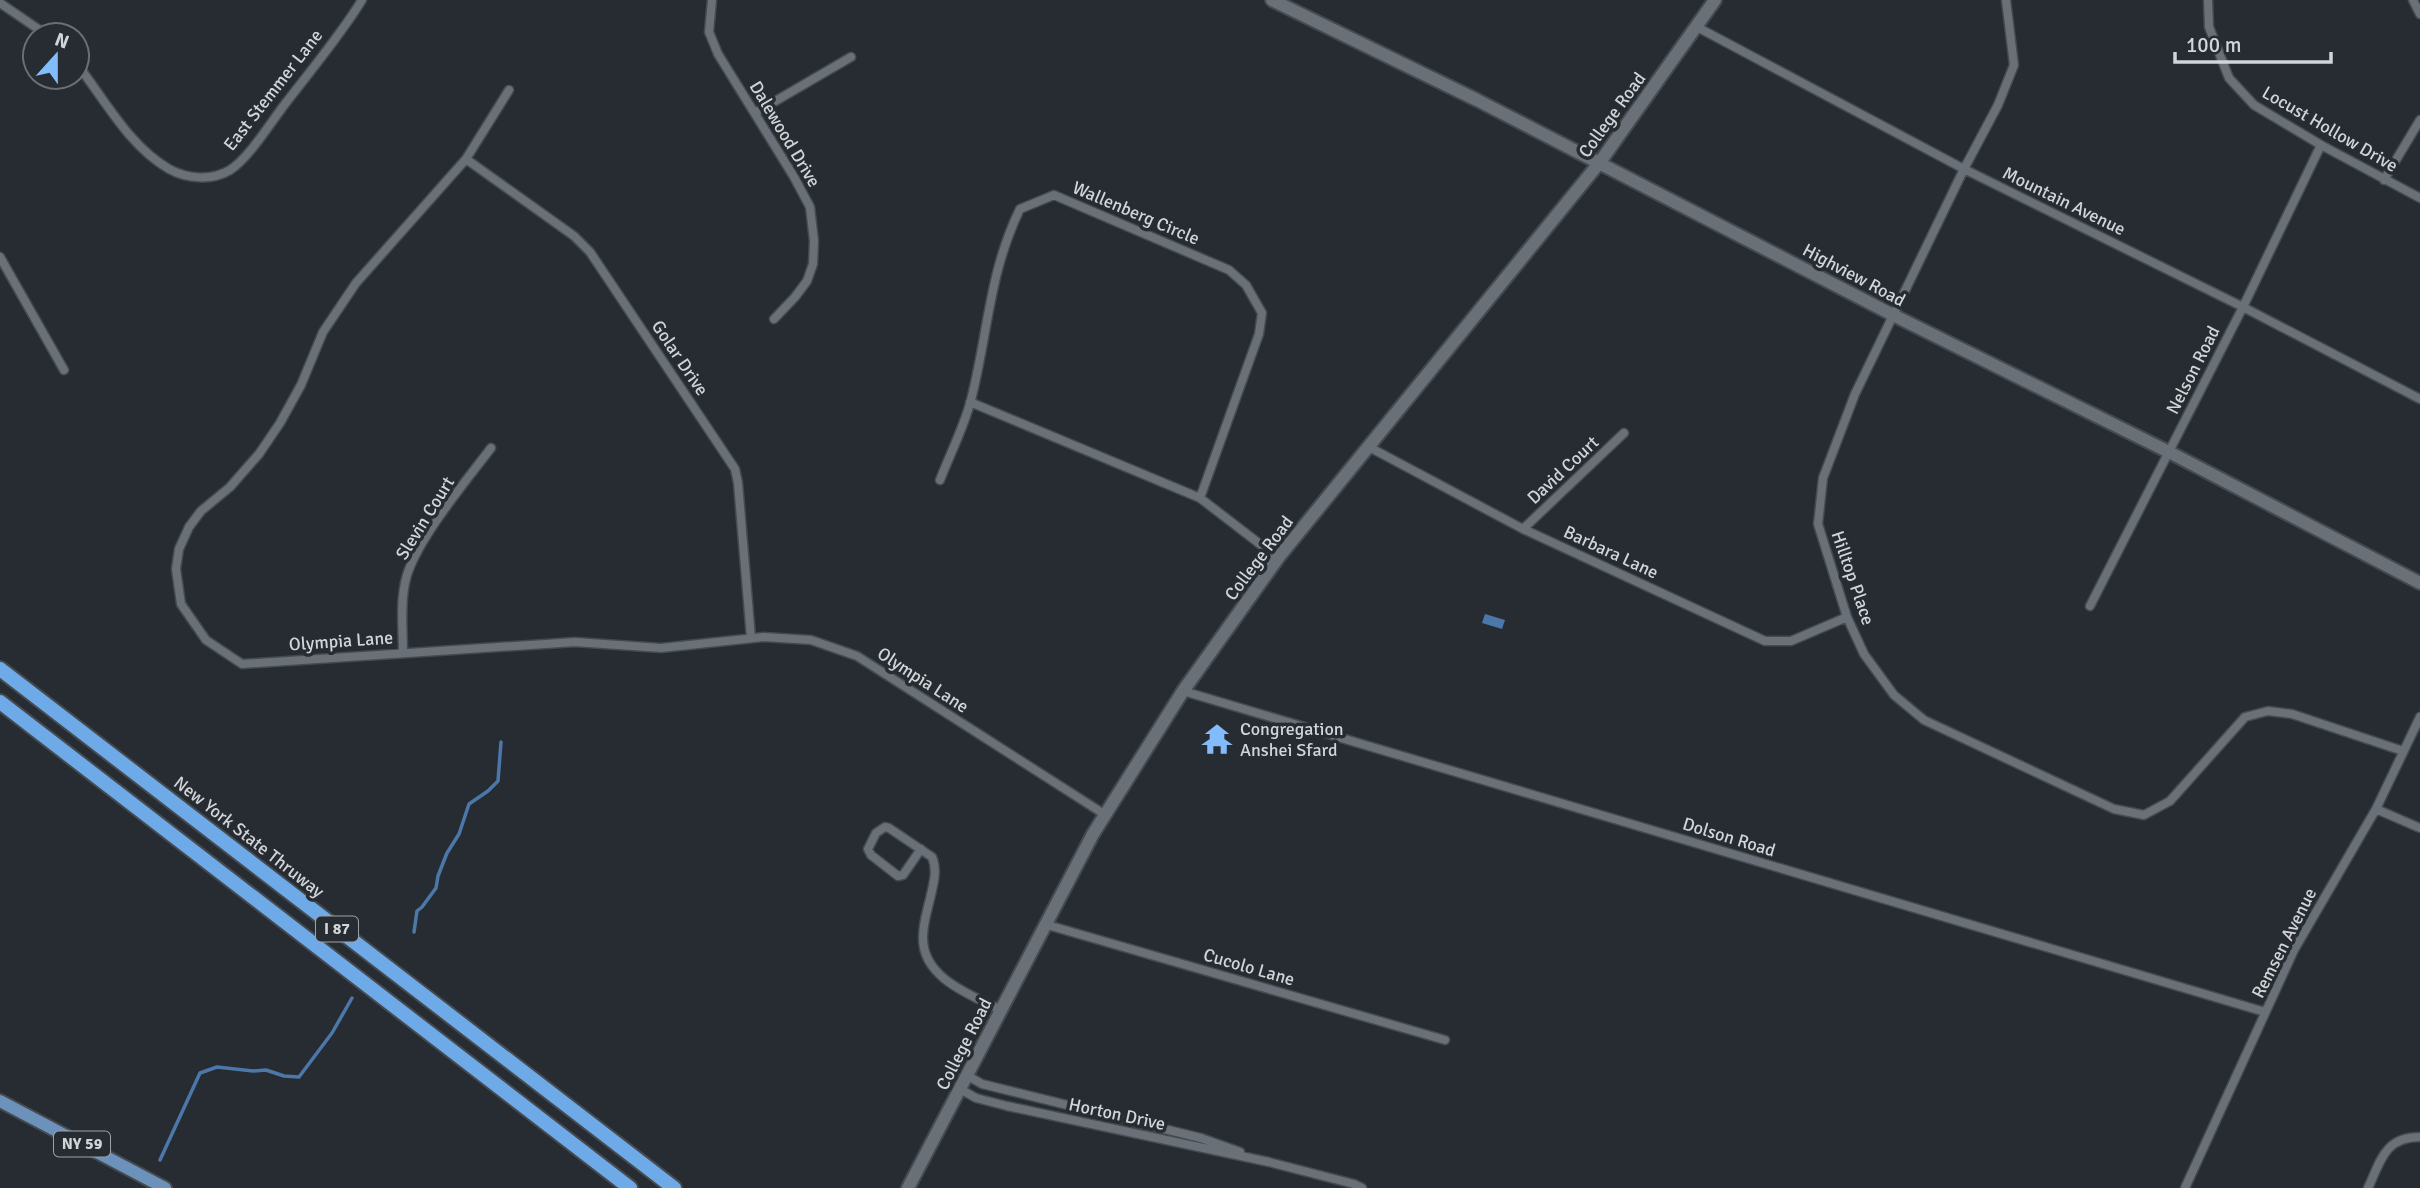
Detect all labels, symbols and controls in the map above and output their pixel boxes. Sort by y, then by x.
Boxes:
north arrow [21,21,91,91]
scale bar [2175,21,2331,65]
street label: East Stemmer Lane [219,25,327,155]
text: N [51,27,72,55]
text: 100 m [2186,32,2241,58]
street label: College Road [1574,68,1650,162]
street label: Dalewood Drive [745,77,825,191]
street label: Locust Hollow Drive [2258,81,2402,177]
street label: Mountain Avenue [1999,162,2129,240]
street label: Wallenberg Circle [1069,176,1203,250]
street label: Highview Road [1799,239,1909,311]
street label: Golar Drive [647,316,713,400]
street label: Nelson Road [2161,322,2225,418]
street label: David Court [1523,431,1603,509]
street label: Slevin Court [391,472,459,564]
street label: College Road [1220,511,1298,605]
street label: Barbara Lane [1560,520,1662,584]
street label: Hilltop Place [1827,528,1879,628]
street label: Olympia Lane [288,626,394,656]
street label: Olympia Lane [873,642,973,718]
place label: Congregation Anshei Sfard [1240,718,1344,761]
temple icon: Congregation Anshei Sfard [1200,722,1234,756]
street label: New York State Thruway [170,772,329,903]
street label: Dolson Road [1680,812,1778,862]
street label: Remsen Avenue [2247,884,2321,1002]
road number: I 87 [316,917,358,942]
street label: Cucolo Lane [1201,943,1297,991]
street label: College Road [931,994,997,1094]
street label: Horton Drive [1067,1093,1167,1135]
road number: NY 59 [54,1132,110,1156]

